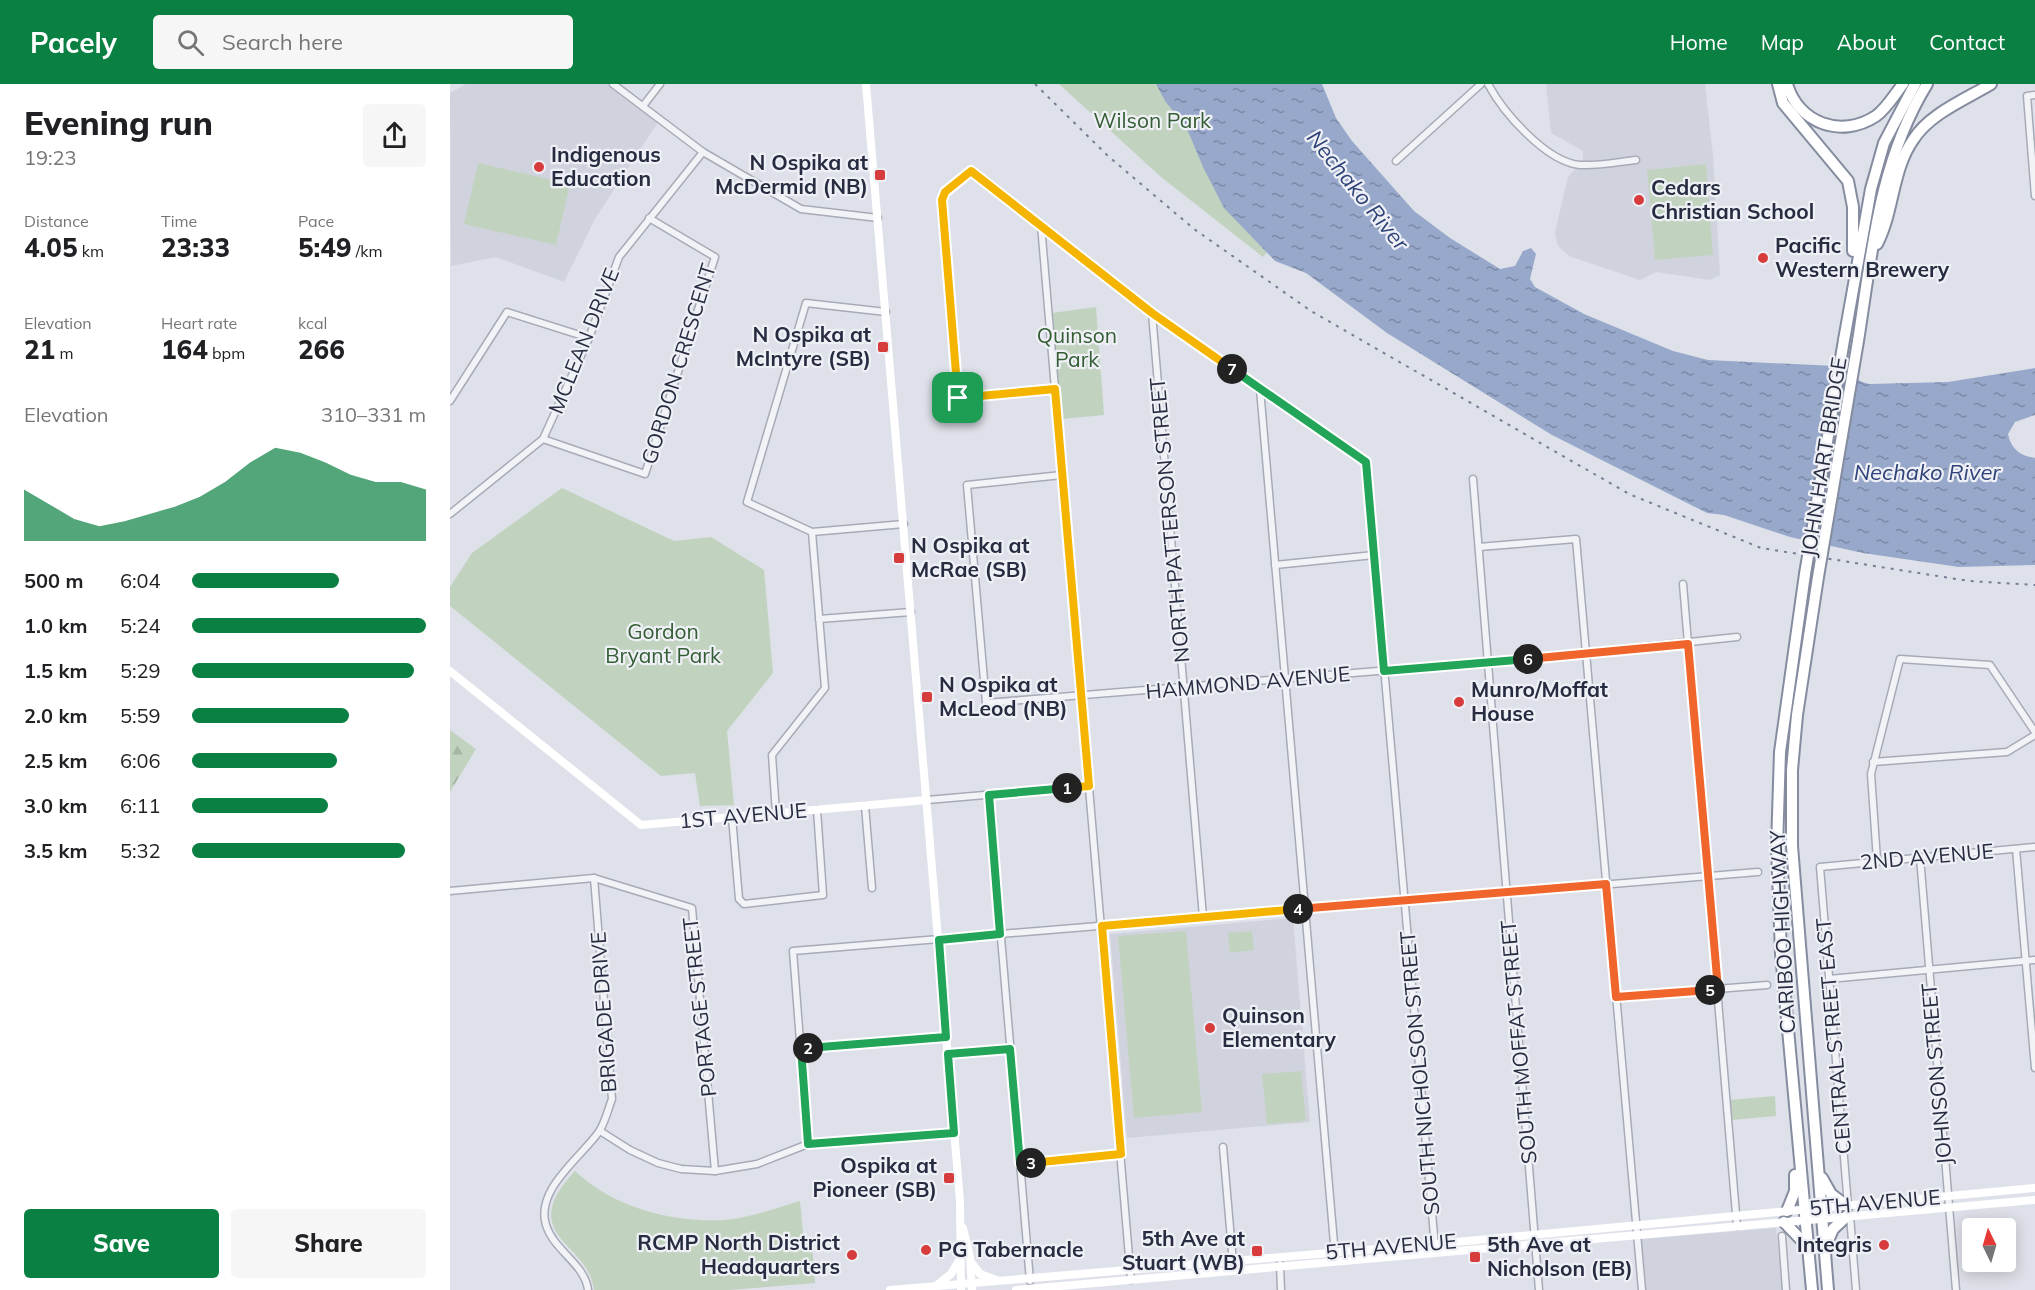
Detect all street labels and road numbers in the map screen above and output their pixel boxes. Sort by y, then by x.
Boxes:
street label: GORDON CRESCENT [635,260,721,467]
street label: MCLEAN DRIVE [542,264,624,417]
street label: JOHN HART BRIDGE [1794,355,1852,559]
street label: NORTH PATTERSON STREET [1144,376,1194,664]
street label: HAMMOND AVENUE [1145,660,1351,704]
street label: 1ST AVENUE [678,796,808,834]
street label: CARIBOO HIGHWAY [1764,829,1800,1034]
street label: 2ND AVENUE [1859,837,1995,875]
street label: PORTAGE STREET [677,916,721,1098]
street label: CENTRAL STREET EAST [1810,917,1856,1155]
street label: SOUTH MOFFAT STREET [1494,919,1542,1165]
street label: SOUTH NICHOLSON STREET [1394,930,1444,1216]
street label: BRIGADE DRIVE [584,931,622,1093]
street label: JOHNSON STREET [1915,982,1957,1166]
street label: 5TH AVENUE [1808,1183,1942,1221]
street label: 5TH AVENUE [1324,1227,1458,1265]

